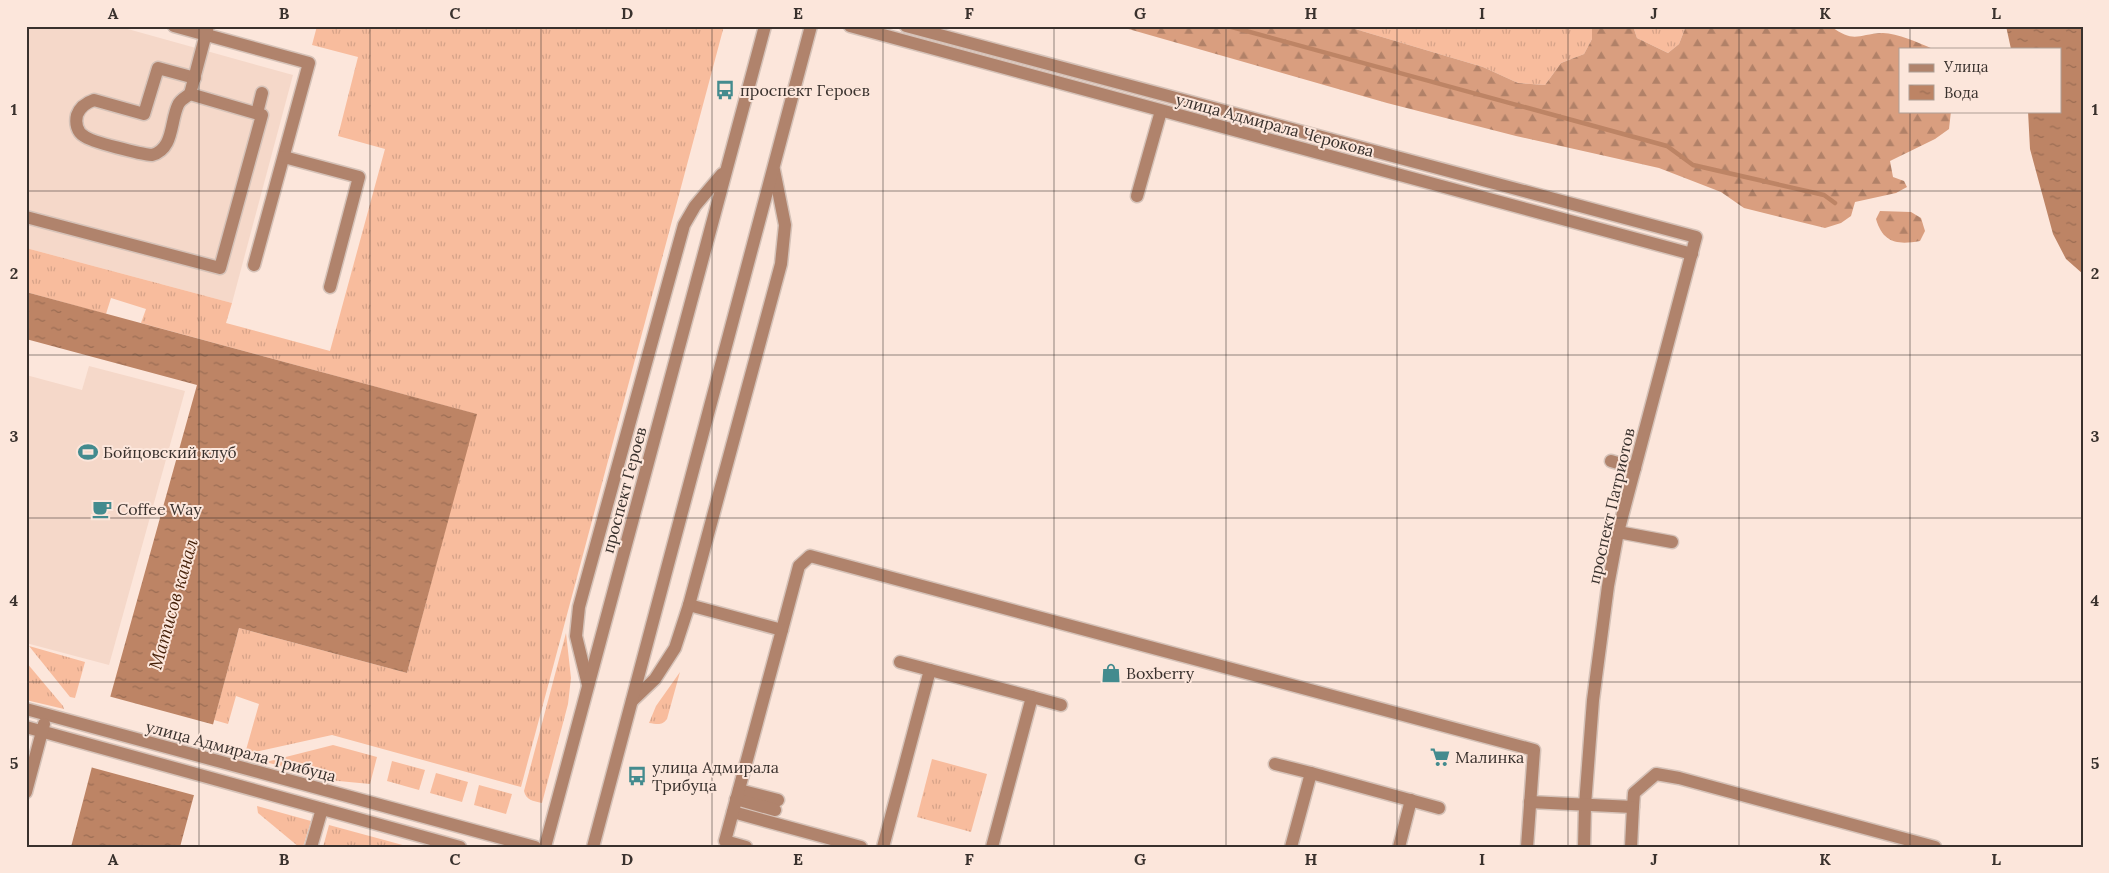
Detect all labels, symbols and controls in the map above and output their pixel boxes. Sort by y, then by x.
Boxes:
text: A [108,3,119,23]
text: B [279,3,290,23]
text: C [449,3,461,23]
text: D [621,3,633,23]
text: E [793,3,803,23]
text: F [964,3,974,23]
text: G [1134,3,1146,23]
text: H [1305,3,1318,23]
text: I [1479,3,1485,23]
text: J [1650,3,1658,23]
text: K [1819,3,1831,23]
text: L [1991,3,2001,23]
legend [1899,48,2062,112]
text: Улица [1943,57,1989,76]
bus stop icon: проспект Героев [714,79,736,101]
place label: проспект Героев [740,80,870,100]
text: Вода [1944,83,1979,102]
street label: улица Адмирала Черокова [1174,89,1376,161]
text: 1 [11,99,17,119]
text: 1 [2092,99,2098,119]
text: 2 [10,263,18,283]
text: 2 [2091,263,2099,283]
street label: проспект Героев [598,425,650,555]
text: 3 [10,426,19,446]
street label: проспект Патриотов [1583,426,1639,586]
text: 3 [2091,426,2100,446]
sports icon: Бойцовский клуб [77,441,99,463]
place label: Бойцовский клуб [103,442,237,462]
cafe icon: Coffee Way [91,498,113,520]
place label: Coffee Way [117,499,202,519]
water label: Матисов канал [143,535,203,672]
text: 4 [10,590,19,610]
text: 4 [2091,590,2100,610]
shop icon: Boxberry [1100,662,1122,684]
place label: Boxberry [1126,663,1195,683]
street label: улица Адмирала Трибуца [144,716,338,786]
supermarket icon: Малинка [1429,746,1451,768]
place label: Малинка [1455,747,1524,767]
text: 5 [10,753,19,773]
text: 5 [2091,753,2100,773]
place label: улица Адмирала Трибуца [652,757,779,795]
bus stop icon: улица Адмирала Трибуца [626,765,648,787]
text: A [108,849,119,869]
text: B [279,849,290,869]
text: C [449,849,461,869]
text: D [621,849,633,869]
text: E [793,849,803,869]
text: F [964,849,974,869]
text: G [1134,849,1146,869]
text: H [1305,849,1318,869]
text: I [1479,849,1485,869]
text: J [1650,849,1658,869]
text: K [1819,849,1831,869]
text: L [1991,849,2001,869]

